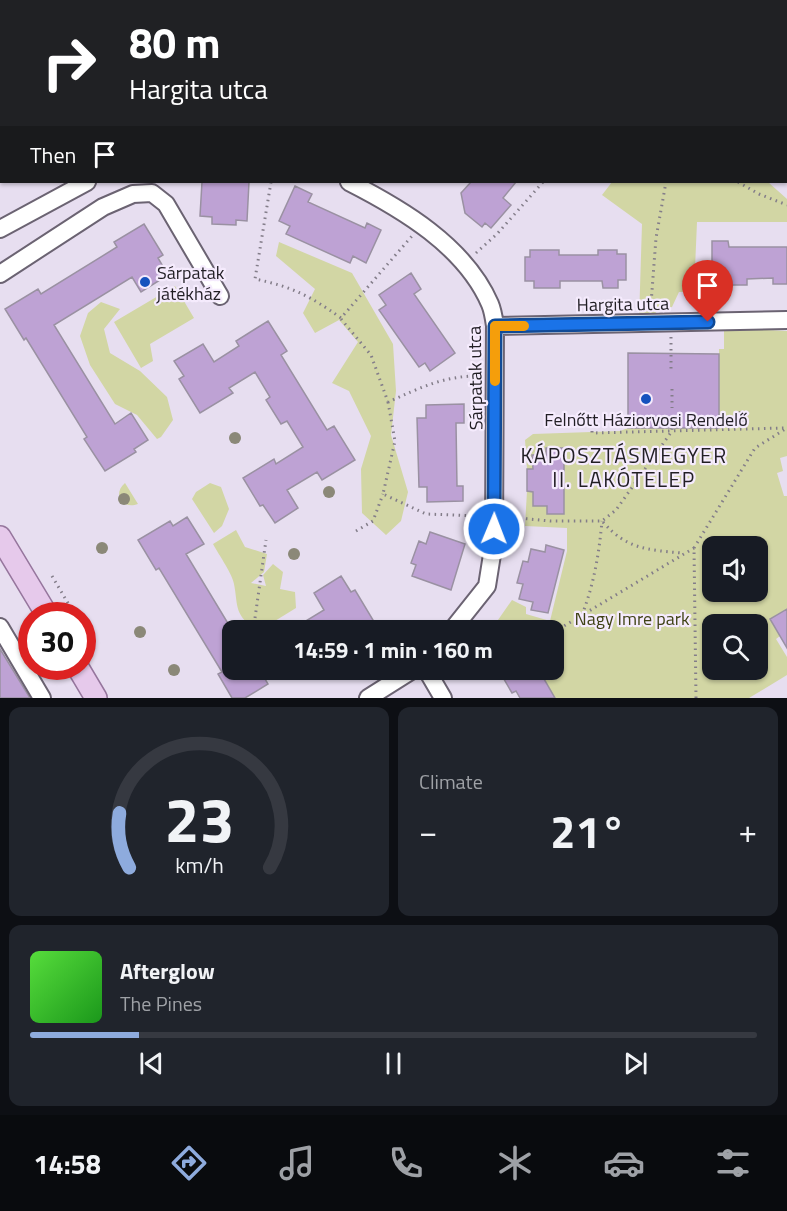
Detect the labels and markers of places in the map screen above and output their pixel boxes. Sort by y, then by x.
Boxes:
place label: Sárpatak játékház [156,259,225,307]
pin [682,260,733,322]
marker: Sárpatak játékház [138,275,152,289]
marker: Felnőtt Háziorvosi Rendelő [639,392,653,406]
place label: Felnőtt Háziorvosi Rendelő [544,406,748,433]

